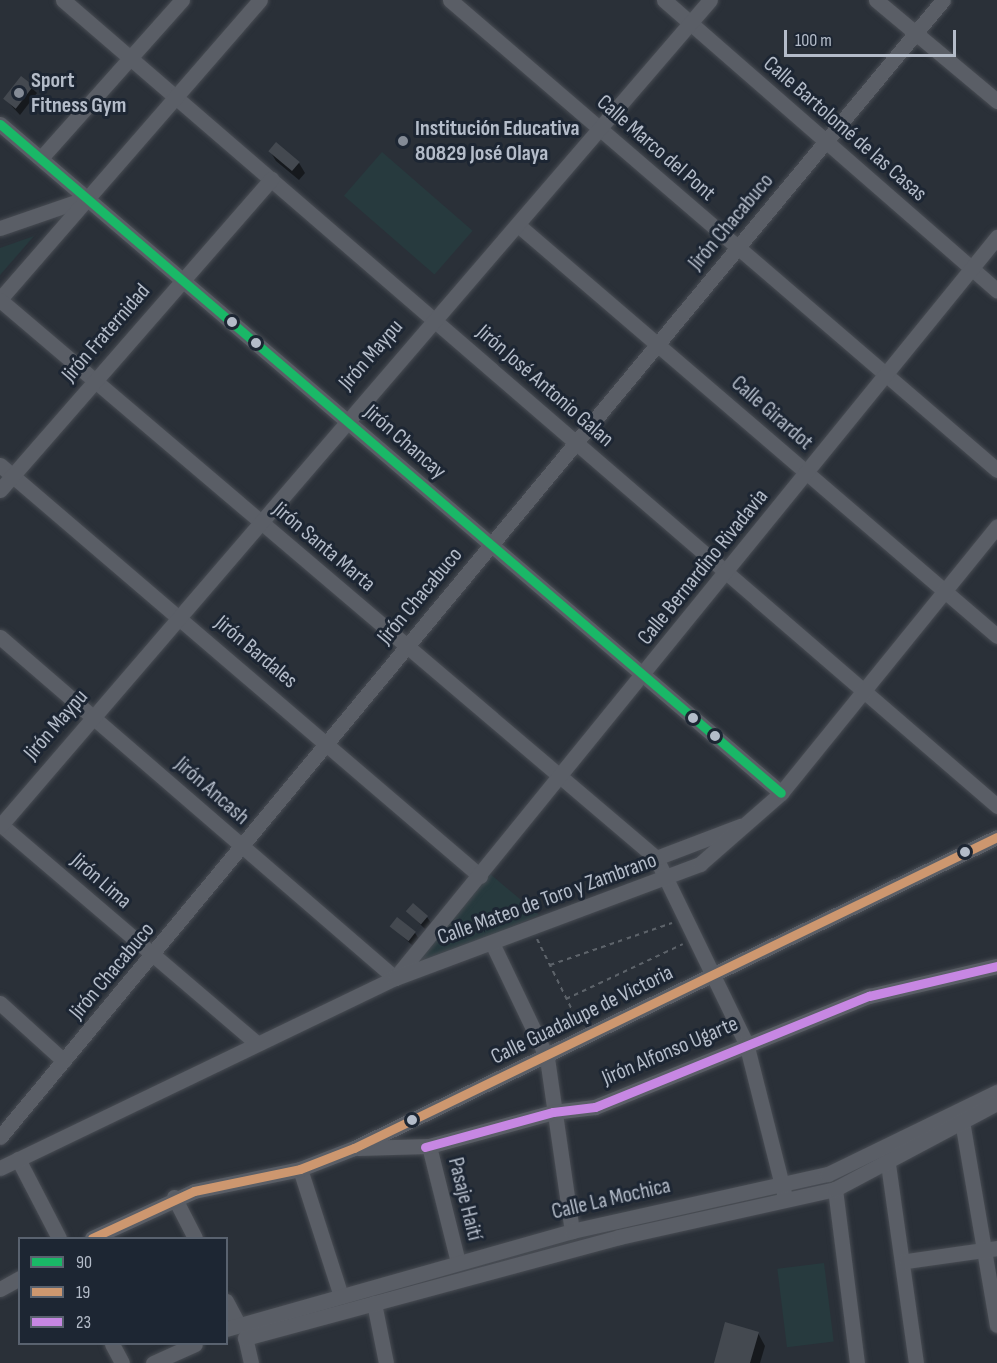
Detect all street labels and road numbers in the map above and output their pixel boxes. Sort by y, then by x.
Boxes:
street label: Calle Bartolomé de las Casas [758,51,932,207]
street label: Calle Marco del Pont [591,89,721,207]
street label: Jirón Chacabuco [683,168,779,276]
street label: Jirón Fraternidad [56,279,156,387]
street label: Jirón Maypu [333,314,409,396]
street label: Jirón José Antonio Galan [471,319,619,453]
street label: Calle Girardot [726,370,818,456]
street label: Jirón Chancay [359,399,451,485]
street label: Calle Bernardino Rivadavia [632,484,774,650]
street label: Jirón Santa Marta [267,496,381,598]
street label: Jirón Chacabuco [372,542,468,650]
street label: Jirón Bardales [209,610,303,694]
street label: Jirón Maypu [18,684,94,766]
street label: Jirón Ancash [169,751,255,831]
street label: Calle Mateo de Toro y Zambrano [434,847,660,951]
street label: Jirón Lima [65,848,137,914]
street label: Jirón Chacabuco [64,917,160,1025]
street label: Calle Guadalupe de Victoria [487,960,677,1070]
street label: Jirón Alfonso Ugarte [598,1010,742,1092]
street label: Pasaje Haití [442,1155,488,1243]
street label: Calle La Mochica [549,1173,673,1225]

